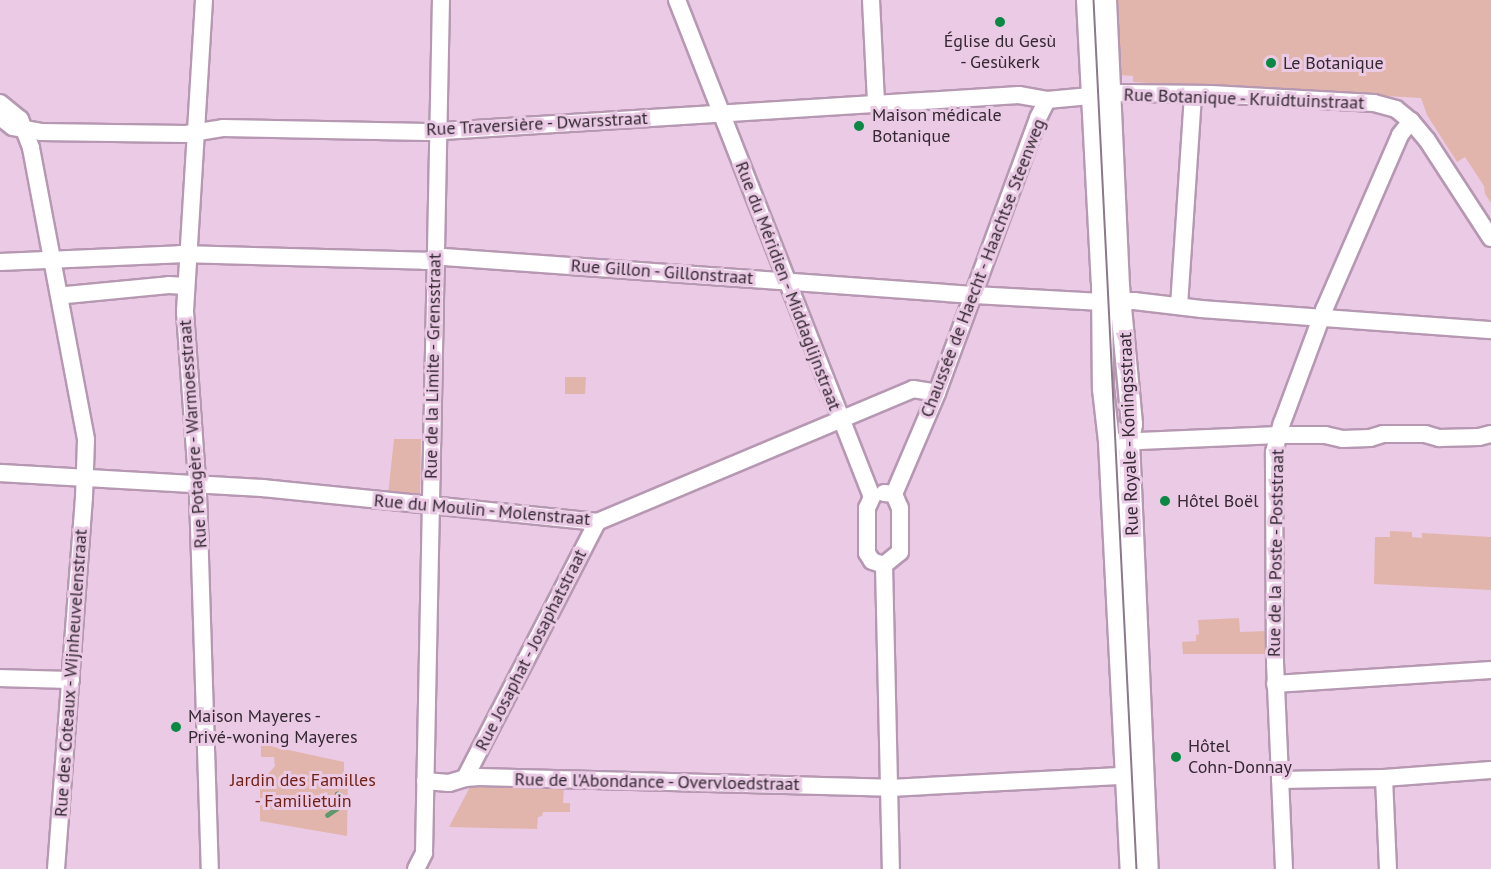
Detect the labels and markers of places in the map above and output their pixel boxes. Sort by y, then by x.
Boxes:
marker: Église du Gesù - Gesùkerk [993,15,1007,29]
place label: Église du Gesù - Gesùkerk [944,31,1056,74]
place label: Le Botanique [1283,52,1384,74]
marker: Le Botanique [1264,56,1278,70]
place label: Maison médicale Botanique [872,105,1002,148]
marker: Maison médicale Botanique [850,117,868,135]
place label: Hôtel Boël [1177,490,1258,512]
marker: Hôtel Boël [1158,494,1172,508]
place label: Maison Mayeres - Privé-woning Mayeres [188,706,357,748]
marker: Maison Mayeres - Privé-woning Mayeres [169,720,183,734]
place label: Hôtel Cohn-Donnay [1188,736,1292,778]
marker: Hôtel Cohn-Donnay [1169,750,1183,764]

